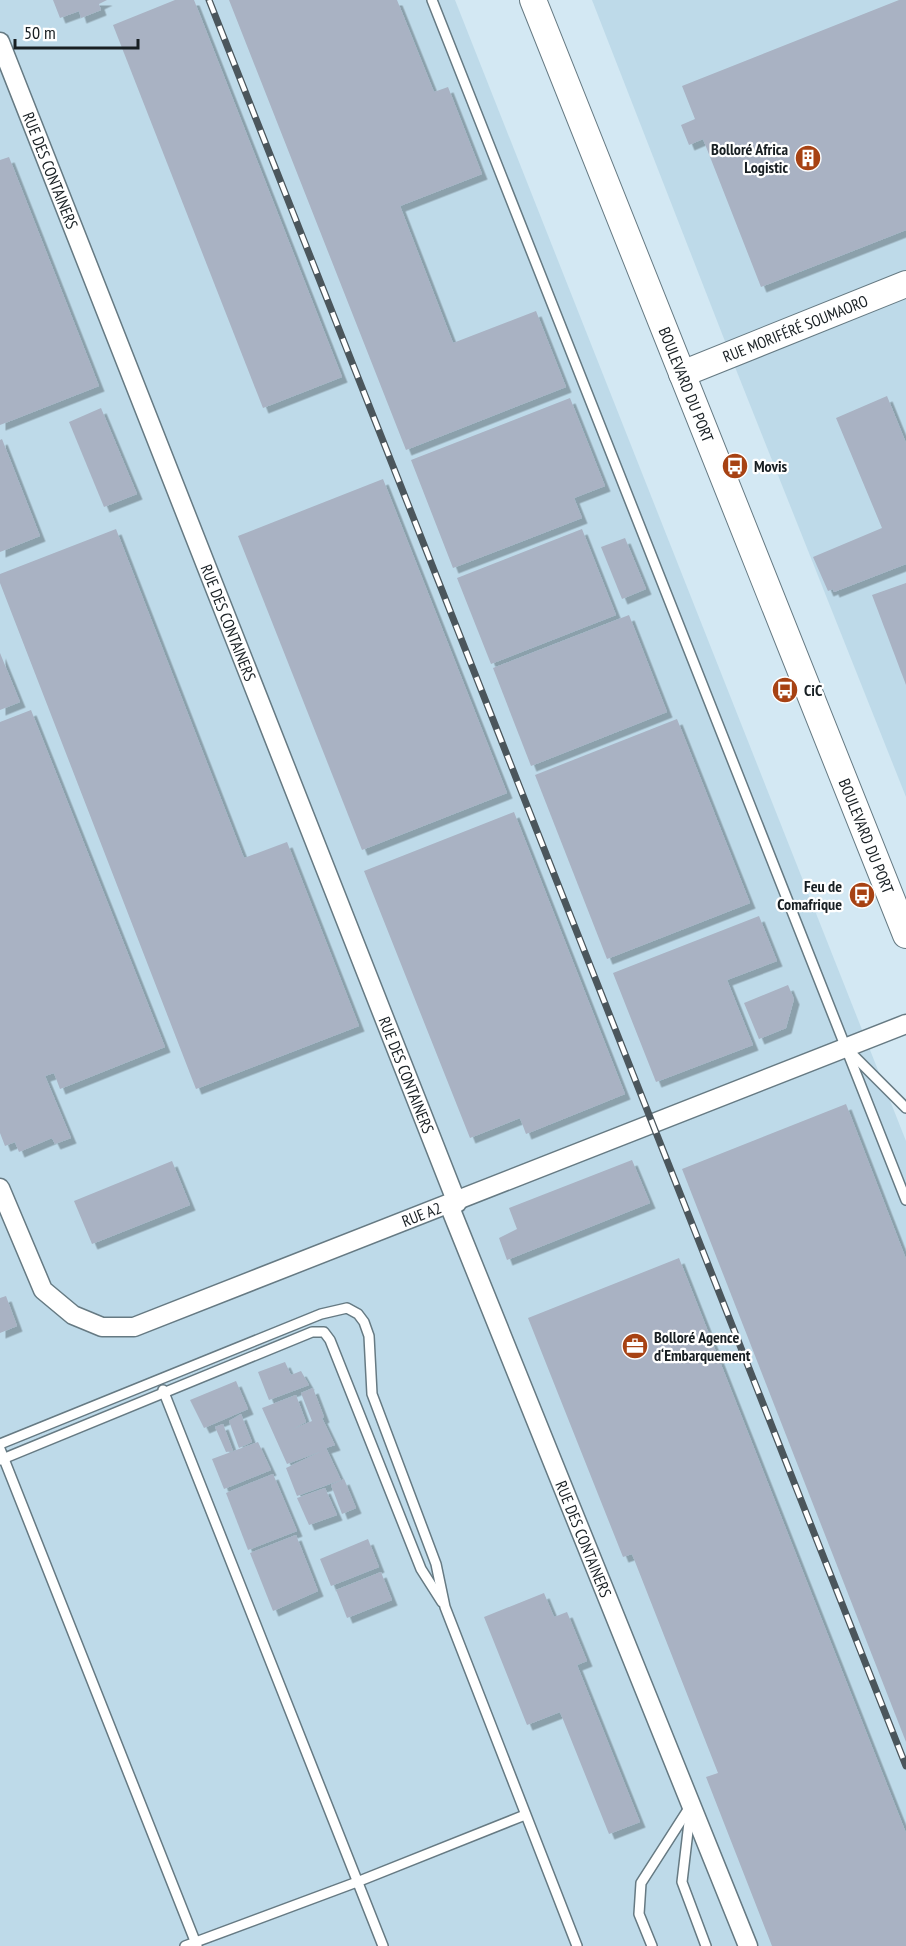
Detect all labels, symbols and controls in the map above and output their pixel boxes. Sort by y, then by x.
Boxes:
scale bar [15,12,138,50]
text: 50 m [24,21,56,44]
street label: RUE DES CONTAINERS [19,109,83,232]
place label: Bolloré Africa Logistic [711,139,788,177]
building icon: Bolloré Africa Logistic [793,143,823,173]
street label: RUE MORIFÉRÉ SOUMAORO [720,290,871,367]
street label: BOULEVARD DU PORT [654,324,718,445]
bus stop icon: Movis [720,451,750,481]
place label: Movis [754,456,788,476]
street label: RUE DES CONTAINERS [197,561,261,684]
bus stop icon: CiC [770,675,800,705]
place label: CiC [804,680,823,700]
street label: BOULEVARD DU PORT [835,776,898,896]
place label: Feu de Comafrique [777,876,842,914]
bus stop icon: Feu de Comafrique [847,880,877,910]
street label: RUE DES CONTAINERS [375,1014,439,1136]
street label: RUE A2 [399,1197,444,1231]
place label: Bolloré Agence d‘Embarquement [654,1327,751,1365]
office icon: Bolloré Agence d‘Embarquement [620,1331,650,1361]
street label: RUE DES CONTAINERS [551,1478,616,1600]

